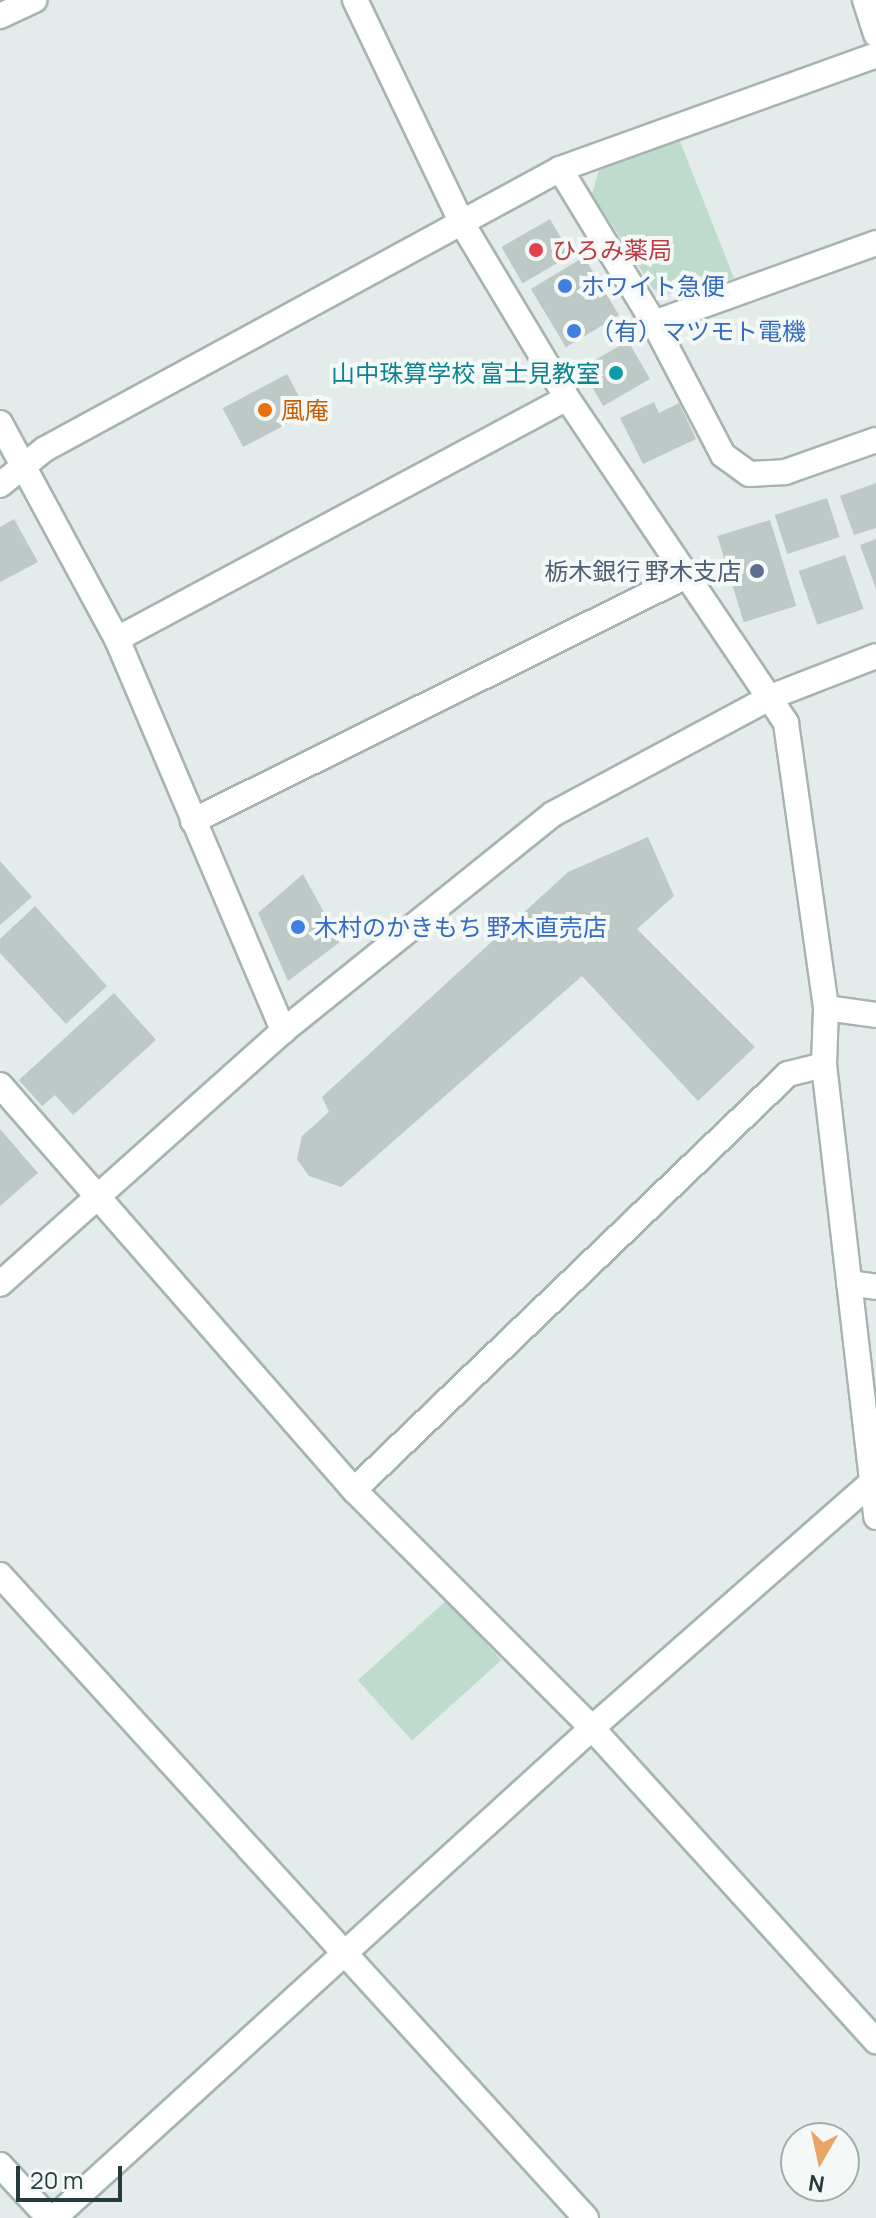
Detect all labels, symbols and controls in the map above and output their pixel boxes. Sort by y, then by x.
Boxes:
place label: ひろみ薬局 [552,236,672,264]
marker: ひろみ薬局 [527,241,545,259]
place label: ホワイト急便 [581,272,725,300]
marker: ホワイト急便 [556,277,574,295]
place label: （有）マツモト電機 [590,317,806,345]
marker: （有）マツモト電機 [565,322,583,340]
place label: 山中珠算学校 富士見教室 [331,359,600,387]
marker: 山中珠算学校 富士見教室 [607,364,625,382]
place label: 風庵 [281,396,329,424]
marker: 風庵 [256,401,274,419]
place label: 栃木銀行 野木支店 [544,557,741,585]
marker: 栃木銀行 野木支店 [748,562,766,580]
place label: 木村のかきもち 野木直売店 [314,913,607,941]
marker: 木村のかきもち 野木直売店 [289,918,307,936]
north arrow [780,2122,860,2202]
scale bar [20,2150,126,2200]
text: 20 m [30,2163,83,2196]
text: N [806,2168,827,2200]

